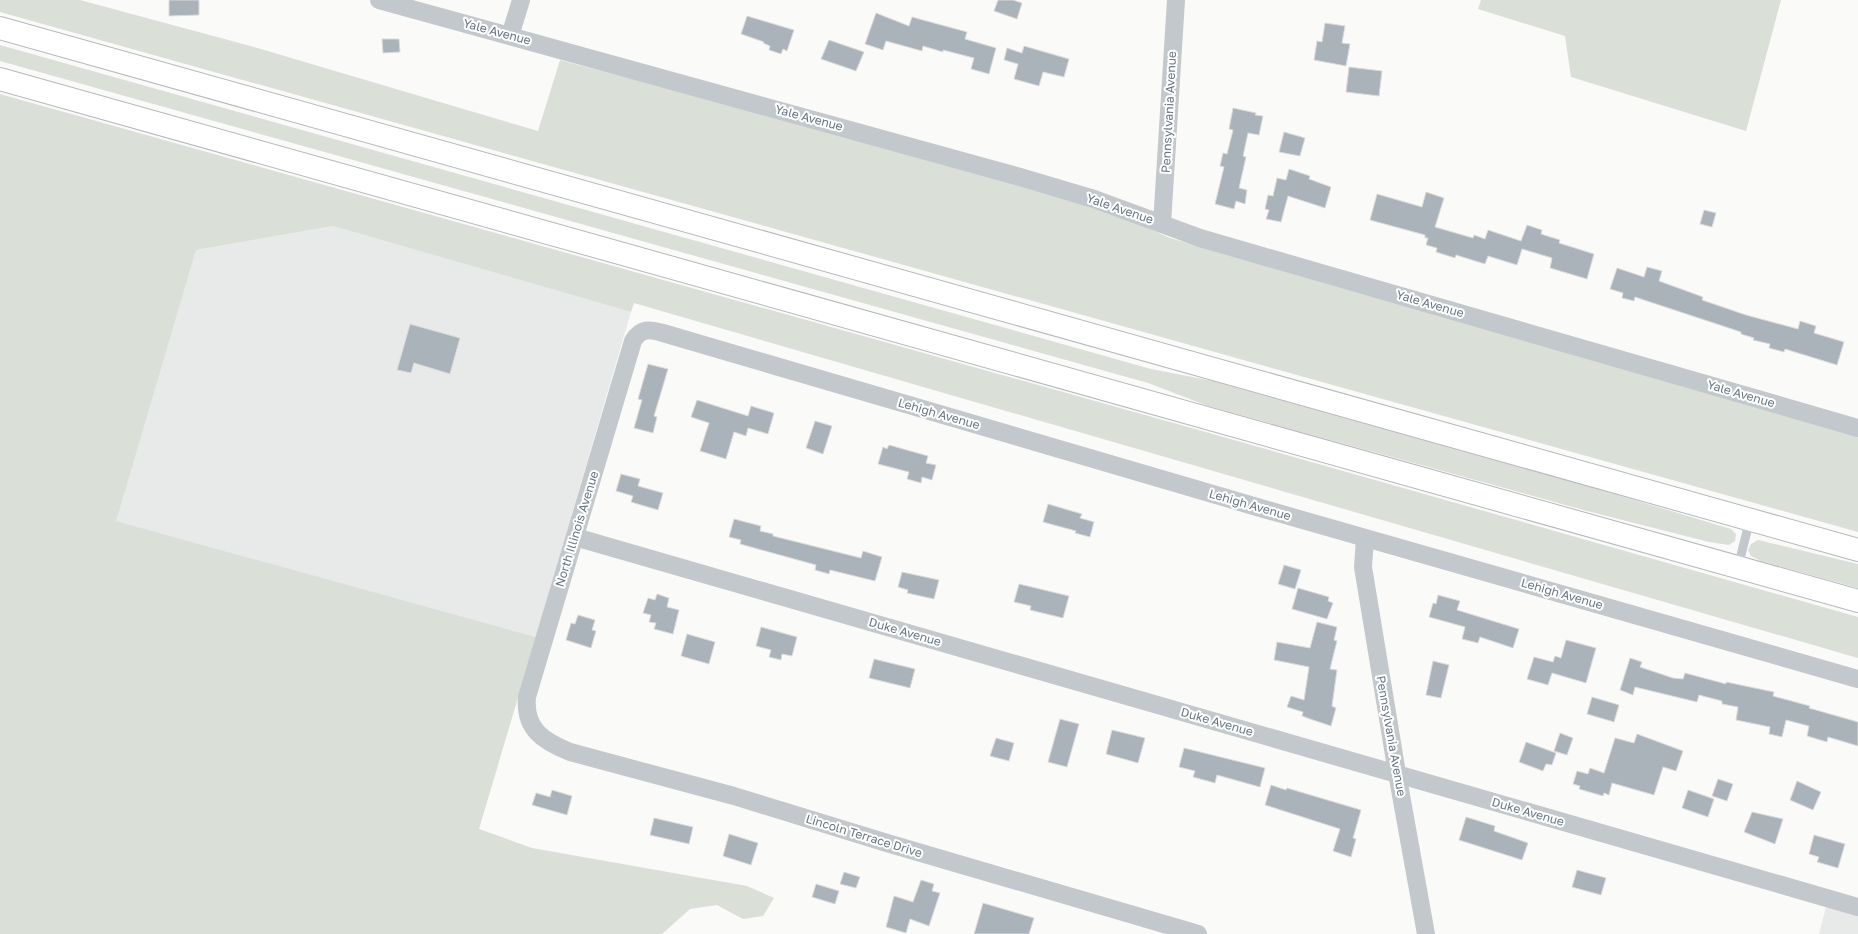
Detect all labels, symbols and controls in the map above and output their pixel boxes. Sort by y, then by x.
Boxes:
street label: Yale Avenue [462,15,533,48]
street label: Pennsylvania Avenue [1158,51,1179,173]
street label: Yale Avenue [774,101,845,134]
street label: Yale Avenue [1085,190,1156,227]
street label: Yale Avenue [1395,287,1466,320]
street label: Yale Avenue [1706,377,1777,410]
street label: Lehigh Avenue [897,395,982,432]
street label: North Illinois Avenue [552,469,601,589]
street label: Lehigh Avenue [1208,486,1293,523]
street label: Lehigh Avenue [1520,575,1605,612]
street label: Duke Avenue [867,614,943,649]
street label: Pennsylvania Avenue [1374,675,1409,797]
street label: Duke Avenue [1179,704,1255,739]
street label: Duke Avenue [1490,794,1566,829]
street label: Lincoln Terrace Drive [804,811,924,860]

